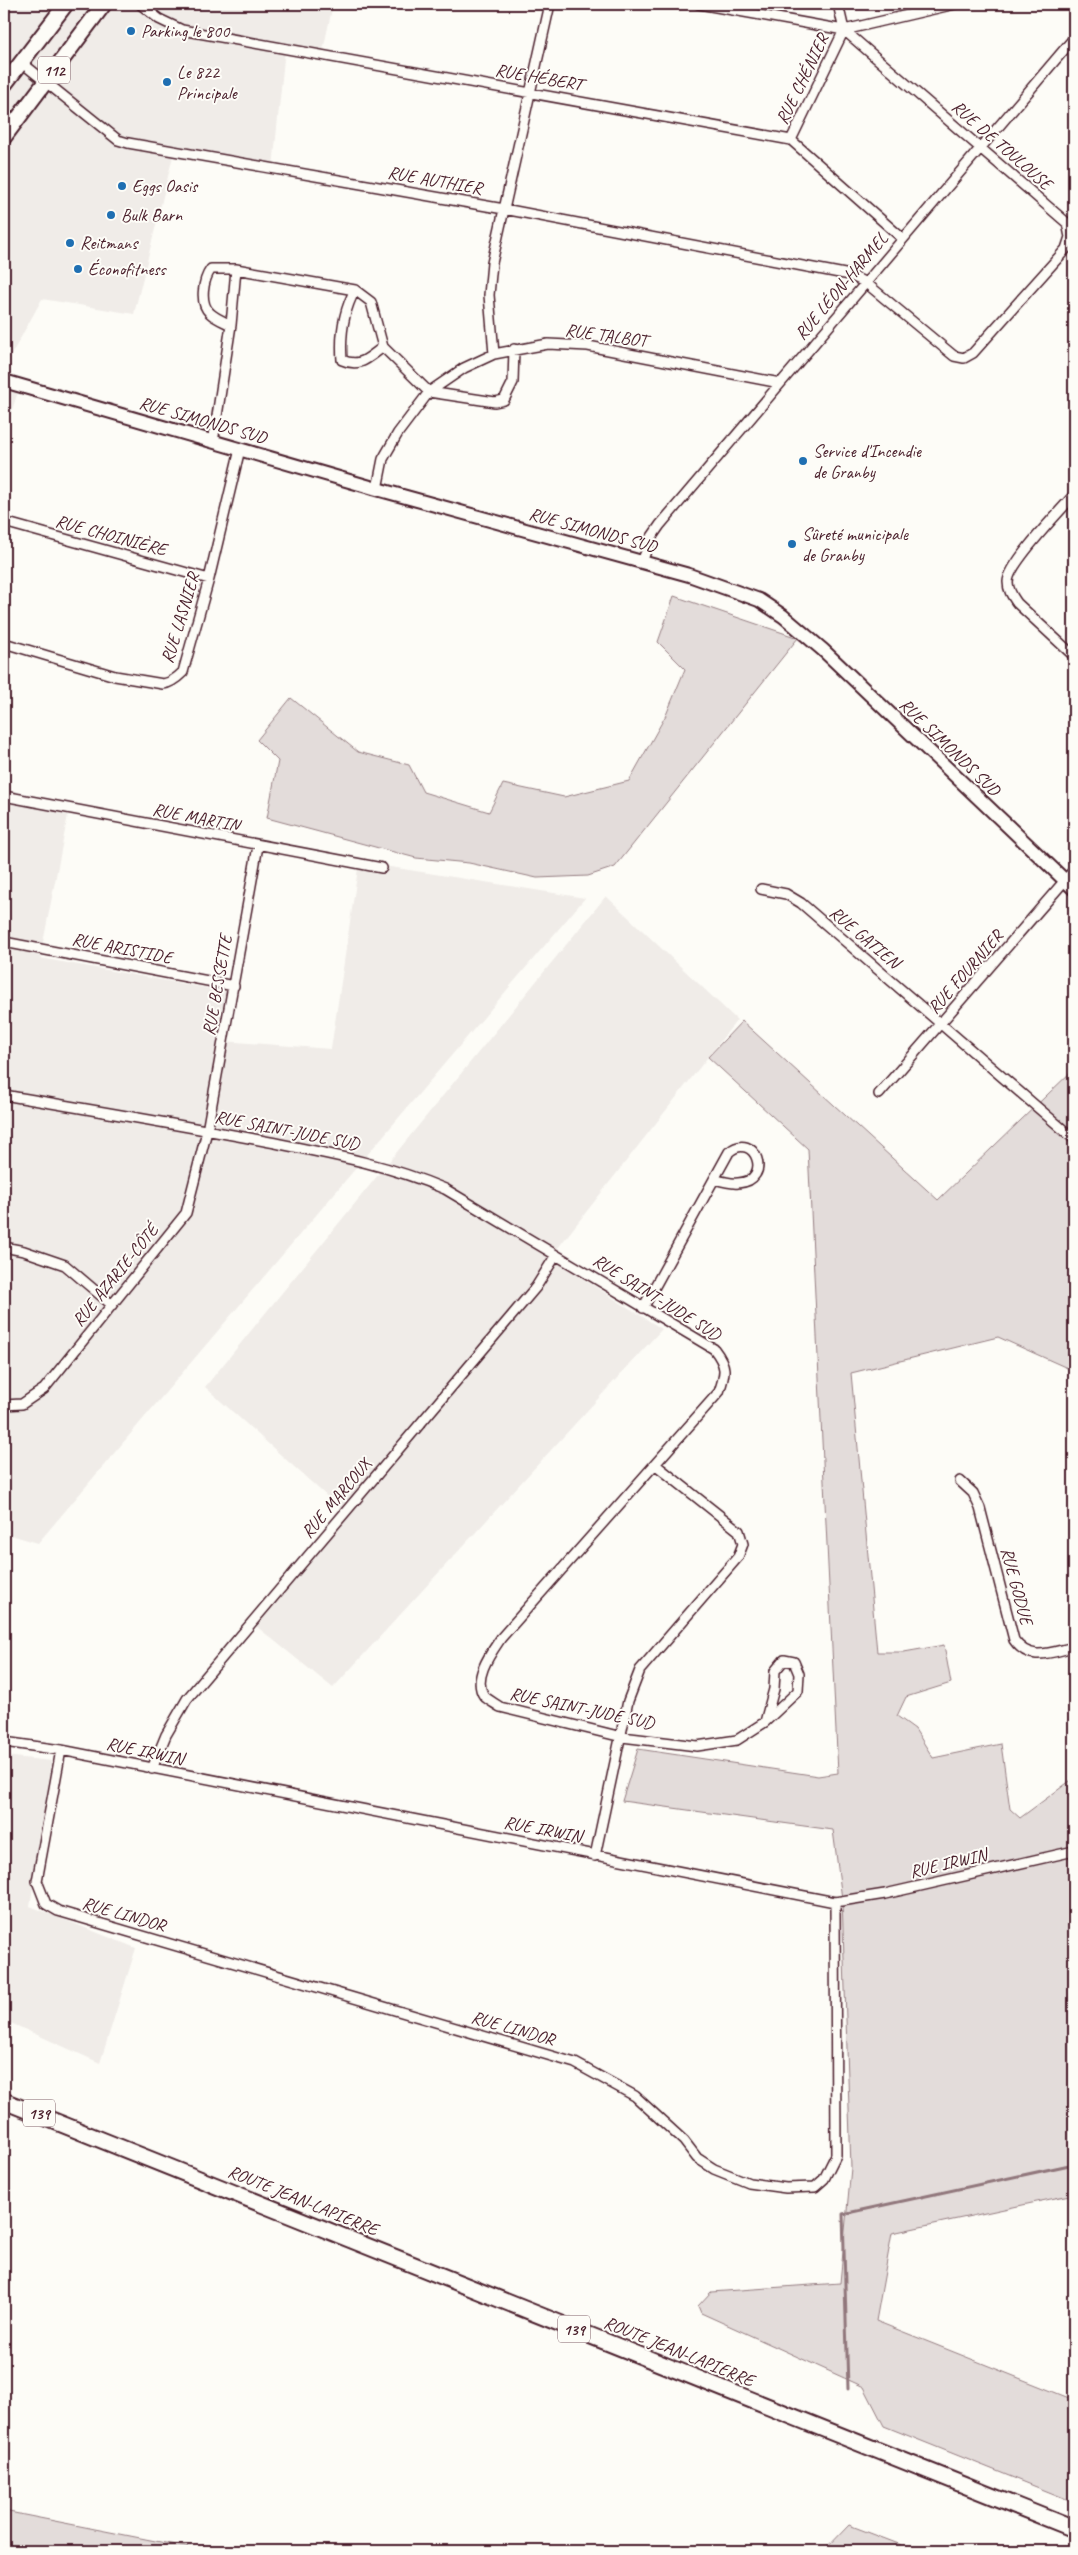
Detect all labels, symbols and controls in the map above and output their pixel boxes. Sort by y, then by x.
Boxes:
place label: Parking le 800 [141,20,231,42]
marker: Parking le 800 [125,25,137,37]
street label: RUE CHÉNIER [771,29,834,128]
road number: 112 [38,56,70,84]
street label: RUE HÉBERT [494,59,589,96]
place label: Le 822 Principale [177,61,238,104]
marker: Le 822 Principale [161,76,173,88]
street label: RUE DE TOULOUSE [947,96,1058,196]
street label: RUE AUTHIER [386,161,486,200]
place label: Eggs Oasis [132,175,199,197]
marker: Eggs Oasis [116,180,128,192]
place label: Bulk Barn [121,204,183,226]
marker: Bulk Barn [105,209,117,221]
street label: RUE LÉON-HARMEL [790,227,893,344]
place label: Reitmans [80,232,139,254]
marker: Reitmans [64,237,76,249]
place label: Éconofitness [88,258,167,280]
marker: Éconofitness [72,263,84,275]
street label: RUE TALBOT [564,318,653,352]
street label: RUE SIMONDS SUD [137,391,271,449]
place label: Service d'Incendie de Granby [813,440,922,483]
marker: Service d'Incendie de Granby [797,455,809,467]
street label: RUE SIMONDS SUD [527,502,661,558]
street label: RUE CHOINIÈRE [53,510,171,561]
place label: Sûreté municipale de Granby [802,523,909,566]
marker: Sûreté municipale de Granby [786,538,798,550]
street label: RUE LASNIER [156,568,205,666]
street label: RUE SIMONDS SUD [895,693,1006,802]
street label: RUE MARTIN [151,798,244,837]
street label: RUE GATIEN [825,901,907,975]
street label: RUE FOURNIER [923,924,1009,1018]
street label: RUE ARISTIDE [70,928,176,969]
street label: RUE BESSETTE [197,931,237,1037]
street label: RUE SAINT-JUDE SUD [213,1105,363,1155]
street label: RUE AZARIE-CÔTÉ [67,1218,164,1331]
street label: RUE SAINT-JUDE SUD [589,1249,726,1346]
street label: RUE MARCOUX [296,1452,377,1542]
street label: RUE GODUE [996,1545,1038,1629]
street label: RUE SAINT-JUDE SUD [508,1682,657,1734]
street label: RUE IRWIN [104,1732,189,1771]
street label: RUE IRWIN [502,1811,587,1848]
street label: RUE IRWIN [907,1843,992,1883]
street label: RUE LINDOR [80,1892,170,1937]
street label: RUE LINDOR [469,2006,559,2051]
road number: 139 [23,2100,55,2126]
street label: ROUTE JEAN-LAPIERRE [225,2160,383,2241]
street label: ROUTE JEAN-LAPIERRE [601,2311,759,2392]
road number: 139 [558,2316,590,2342]

